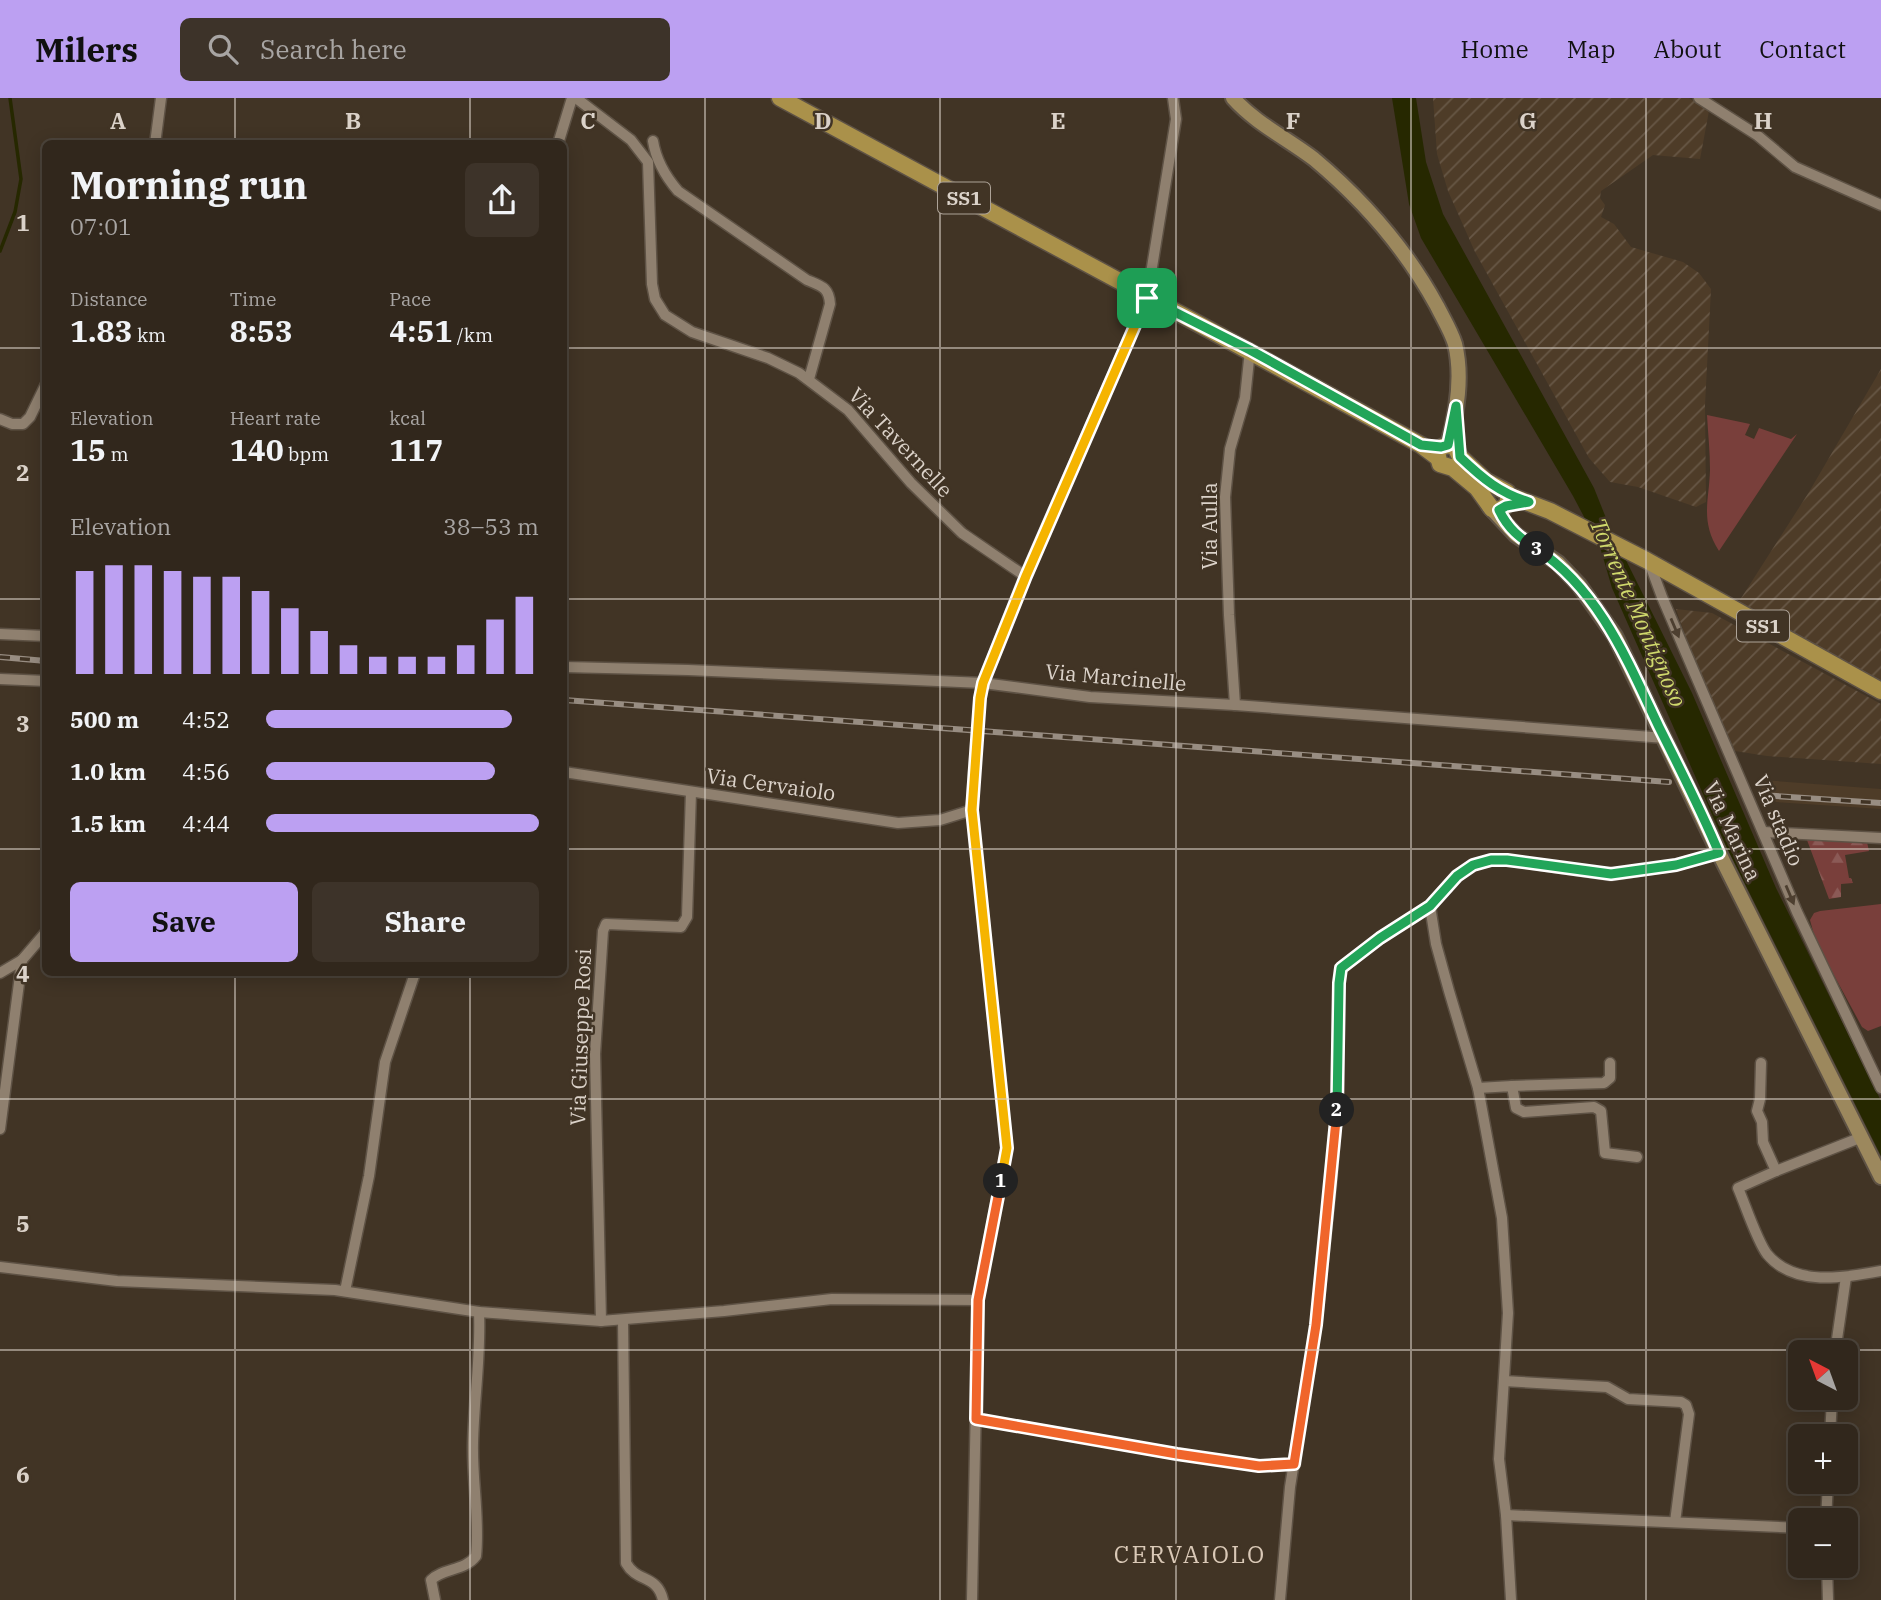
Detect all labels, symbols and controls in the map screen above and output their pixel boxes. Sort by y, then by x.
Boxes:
search box [180,18,670,81]
text: Milers [35,28,138,71]
icon: search [204,30,242,68]
text: Search here [260,32,407,66]
text: Home [1461,33,1529,65]
text: Map [1567,33,1615,65]
text: About [1653,33,1721,65]
text: Contact [1759,33,1846,65]
text: A [110,105,126,135]
text: B [345,105,361,135]
text: C [580,105,596,135]
text: D [814,105,832,135]
text: E [1050,105,1066,135]
text: F [1286,105,1300,135]
text: G [1519,105,1537,135]
text: H [1754,105,1772,135]
text: Morning run [70,160,308,209]
button: share [465,163,539,237]
road number: SS1 [938,183,990,214]
text: 1 [16,207,30,237]
text: 07:01 [70,211,132,241]
pin [1117,268,1177,328]
icon: arrive [1128,279,1166,317]
text: Distance [70,287,148,311]
text: Time [230,287,276,311]
text: Pace [389,287,431,311]
text: 1.83 [70,311,132,350]
text: 8:53 [230,311,293,350]
text: 4:51 [389,311,452,350]
text: km [132,323,166,347]
text: /km [452,323,493,347]
street label: Via Tavernelle [843,381,959,503]
text: Elevation [70,406,154,430]
text: Heart rate [230,406,321,430]
text: kcal [389,406,426,430]
text: 15 [70,430,106,469]
text: 140 [230,430,284,469]
text: 117 [389,430,443,469]
text: m [106,442,129,466]
text: bpm [284,442,329,466]
text: 2 [16,457,30,487]
street label: Via Aulla [1195,482,1223,570]
text: Elevation [70,511,171,541]
text: 38–53 m [443,511,539,541]
water label: Torrente Montignoso [1584,513,1694,711]
pin: 3 [1520,532,1554,566]
text: 3 [1531,536,1542,560]
road number: SS1 [1737,610,1789,642]
one-way arrow [1670,617,1681,638]
street label: Via Marcinelle [1044,657,1188,697]
text: 500 m [70,704,139,734]
text: 4:52 [182,704,230,734]
text: 3 [16,708,30,738]
text: 1.0 km [70,756,146,786]
text: 4:56 [182,756,230,786]
street label: Via Cervaiolo [705,761,837,807]
street label: Via stadio [1747,770,1811,870]
street label: Via Marina [1698,777,1768,885]
text: 1.5 km [70,808,146,838]
text: 4:44 [182,808,230,838]
button: Save [70,882,298,962]
button: Share [312,882,539,962]
one-way arrow [1784,885,1796,905]
street label: Via Giuseppe Rosi [563,948,597,1126]
text: 4 [16,958,30,988]
pin: 2 [1320,1093,1354,1128]
text: 2 [1331,1097,1342,1121]
pin: 1 [984,1164,1018,1198]
text: 1 [995,1168,1006,1192]
text: 5 [16,1208,30,1238]
north arrow [1788,1340,1858,1410]
map controls [1788,1340,1858,1578]
button: + [1788,1424,1858,1494]
text: 6 [16,1459,30,1489]
button: − [1788,1508,1858,1578]
district label: CERVAIOLO [1114,1538,1266,1570]

